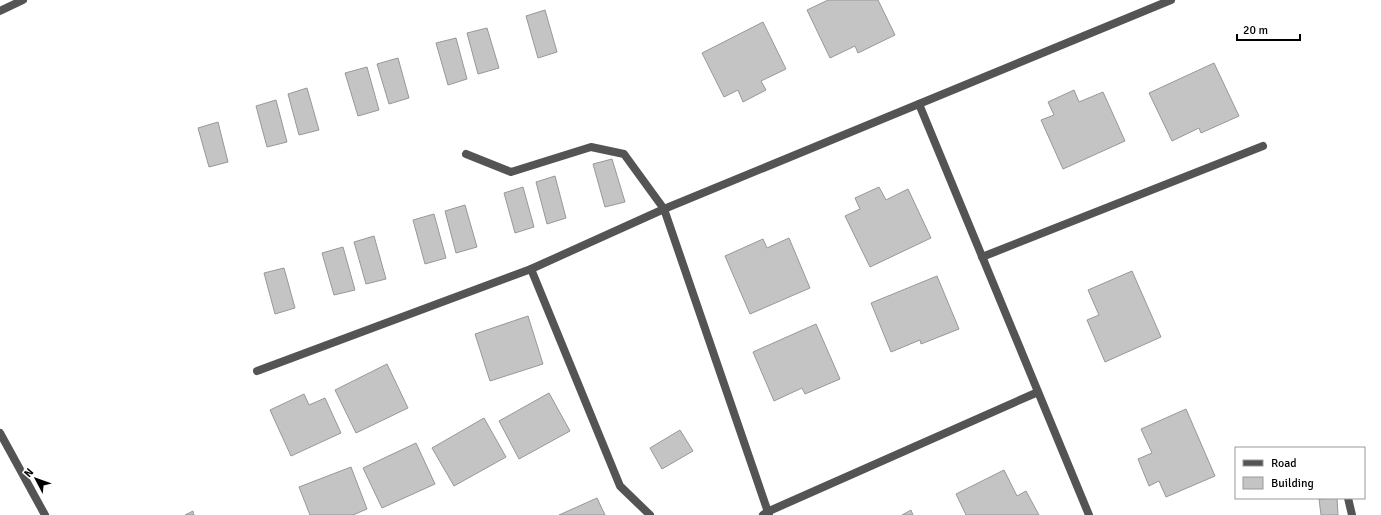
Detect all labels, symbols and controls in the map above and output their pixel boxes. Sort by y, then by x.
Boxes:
scale bar [1237,16,1300,42]
text: 20 m [1243,23,1268,38]
legend [1235,447,1365,499]
text: Road [1271,456,1297,471]
north arrow [16,459,56,499]
text: N [21,466,36,480]
text: Building [1271,476,1314,491]

